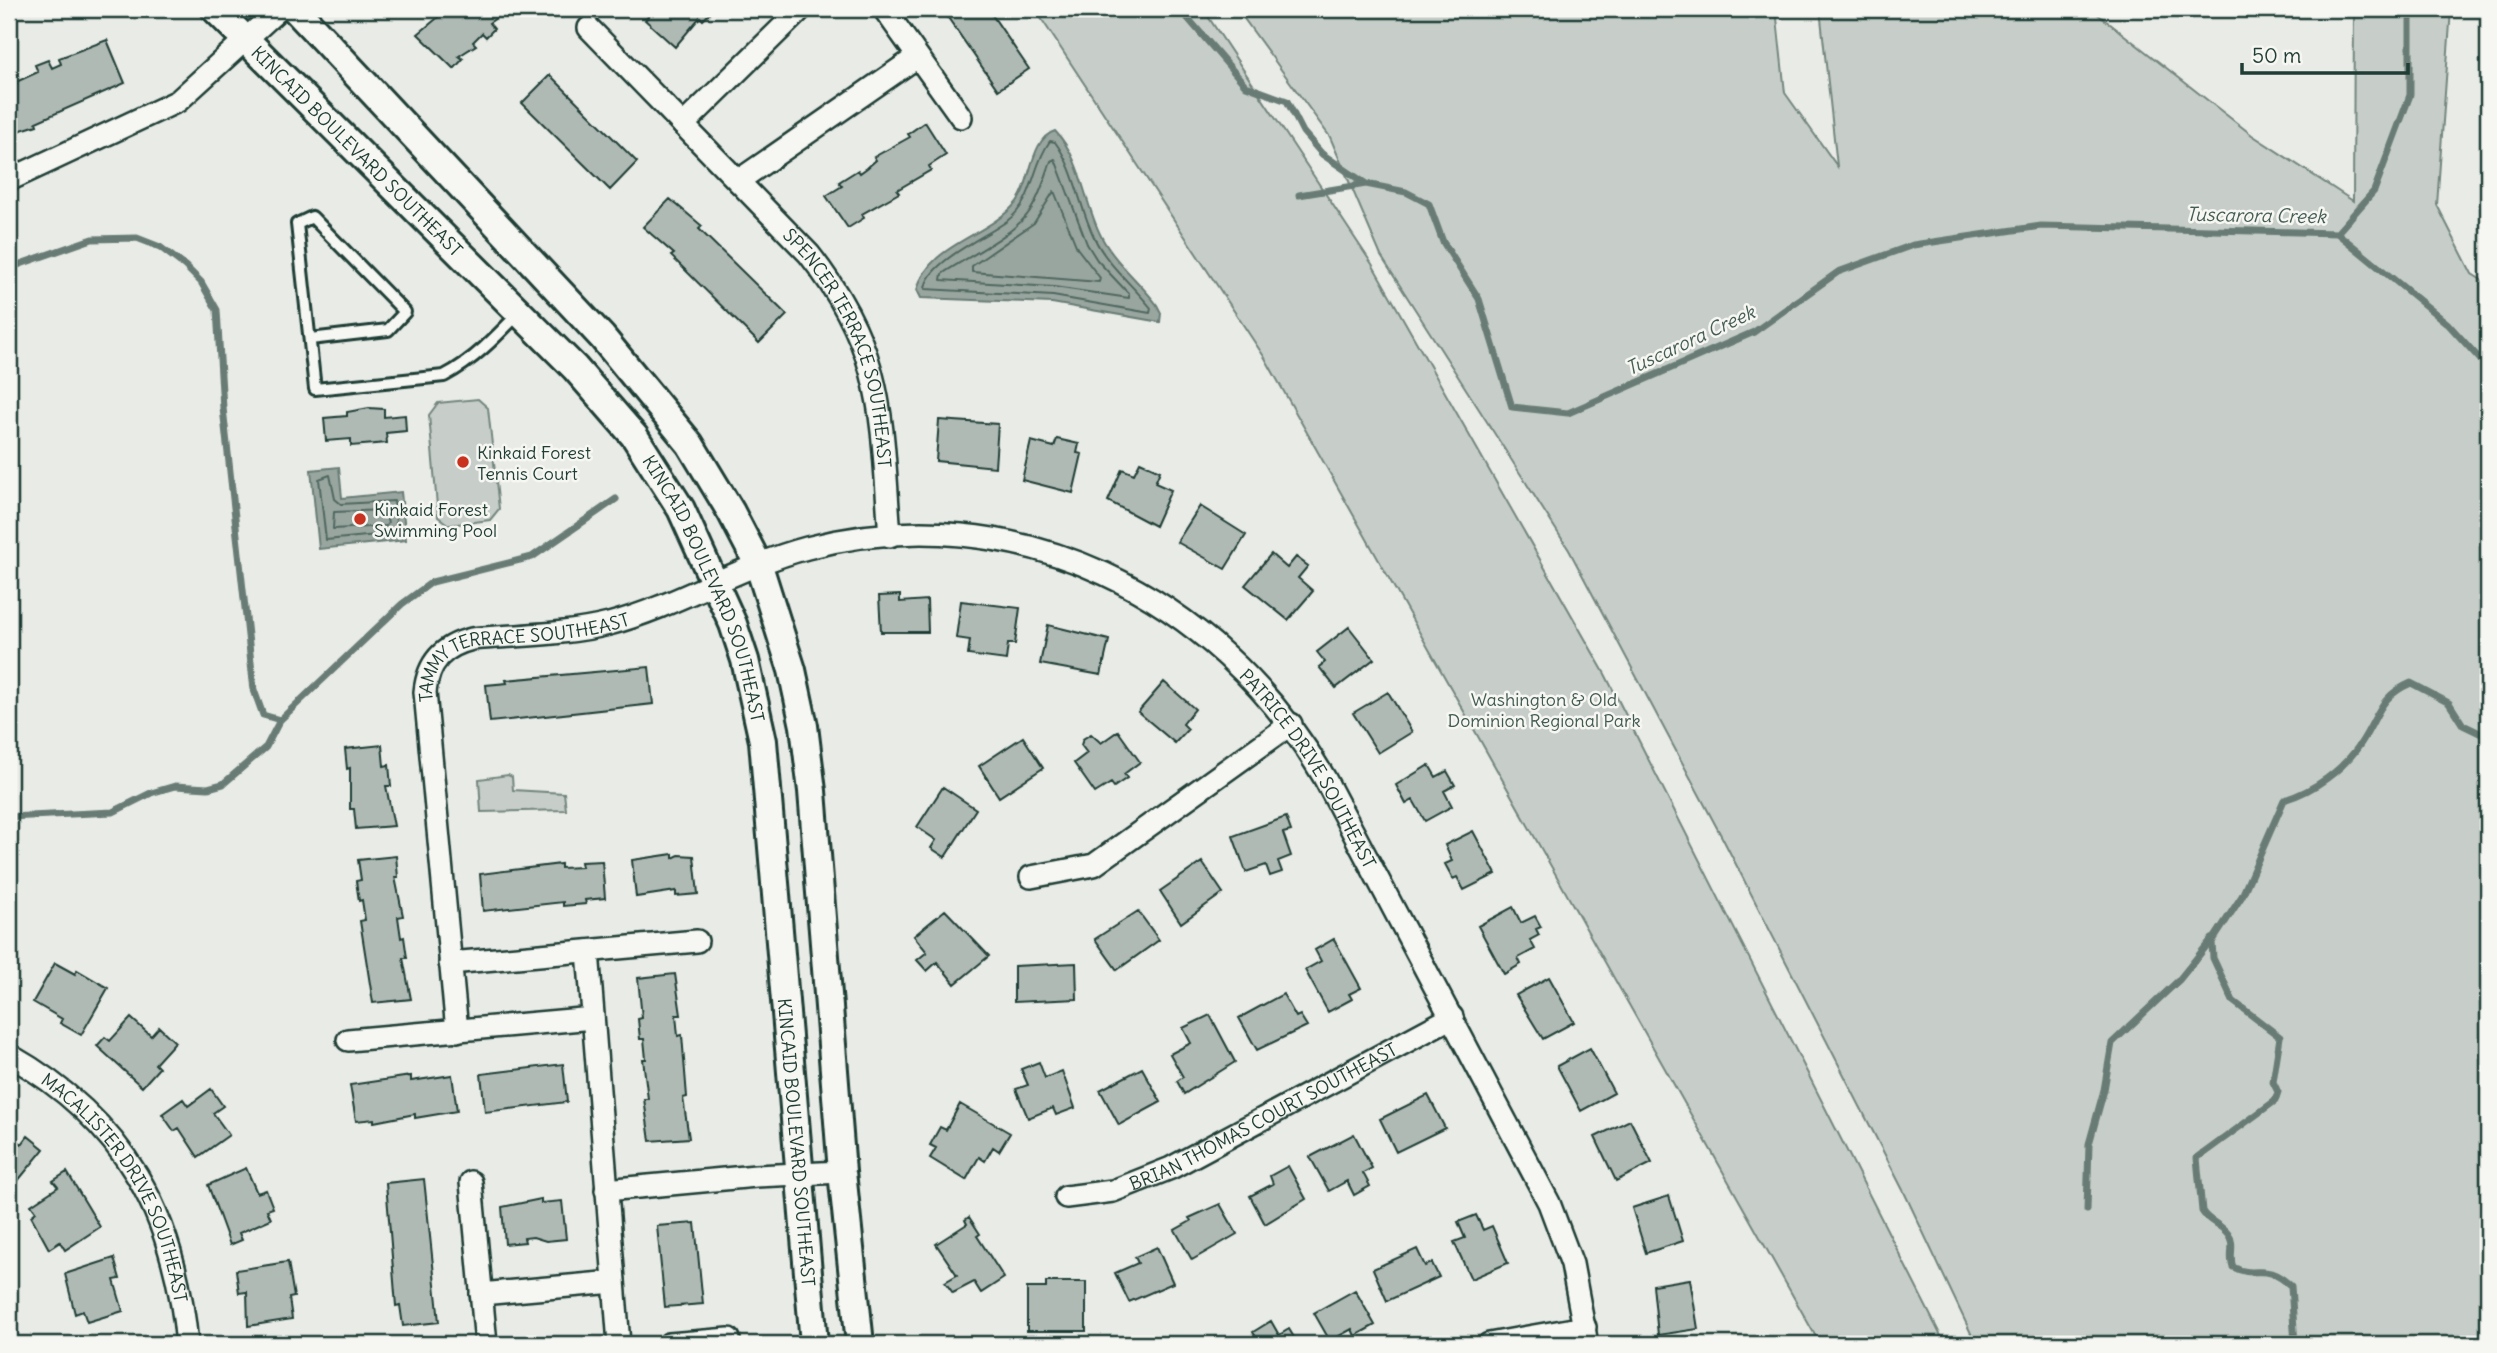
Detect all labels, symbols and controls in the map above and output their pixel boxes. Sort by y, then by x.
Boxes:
scale bar [2242,32,2408,76]
street label: KINCAID BOULEVARD SOUTHEAST [247,41,468,261]
text: 50 m [2252,42,2301,69]
water label: Tuscarora Creek [2186,202,2327,228]
street label: SPENCER TERRACE SOUTHEAST [778,223,897,468]
water label: Tuscarora Creek [1622,299,1760,380]
place label: Kinkaid Forest Tennis Court [477,441,591,485]
street label: KINCAID BOULEVARD SOUTHEAST [638,451,770,724]
marker: Kinkaid Forest Tennis Court [455,454,471,470]
place label: Kinkaid Forest Swimming Pool [374,498,497,542]
marker: Kinkaid Forest Swimming Pool [352,511,368,527]
street label: TAMMY TERRACE SOUTHEAST [413,607,632,703]
street label: PATRICE DRIVE SOUTHEAST [1235,664,1382,872]
park label: Washington & Old Dominion Regional Park [1447,688,1641,732]
street label: KINCAID BOULEVARD SOUTHEAST [773,997,821,1287]
street label: BRIAN THOMAS COURT SOUTHEAST [1126,1037,1401,1195]
street label: MACALISTER DRIVE SOUTHEAST [37,1068,193,1304]

